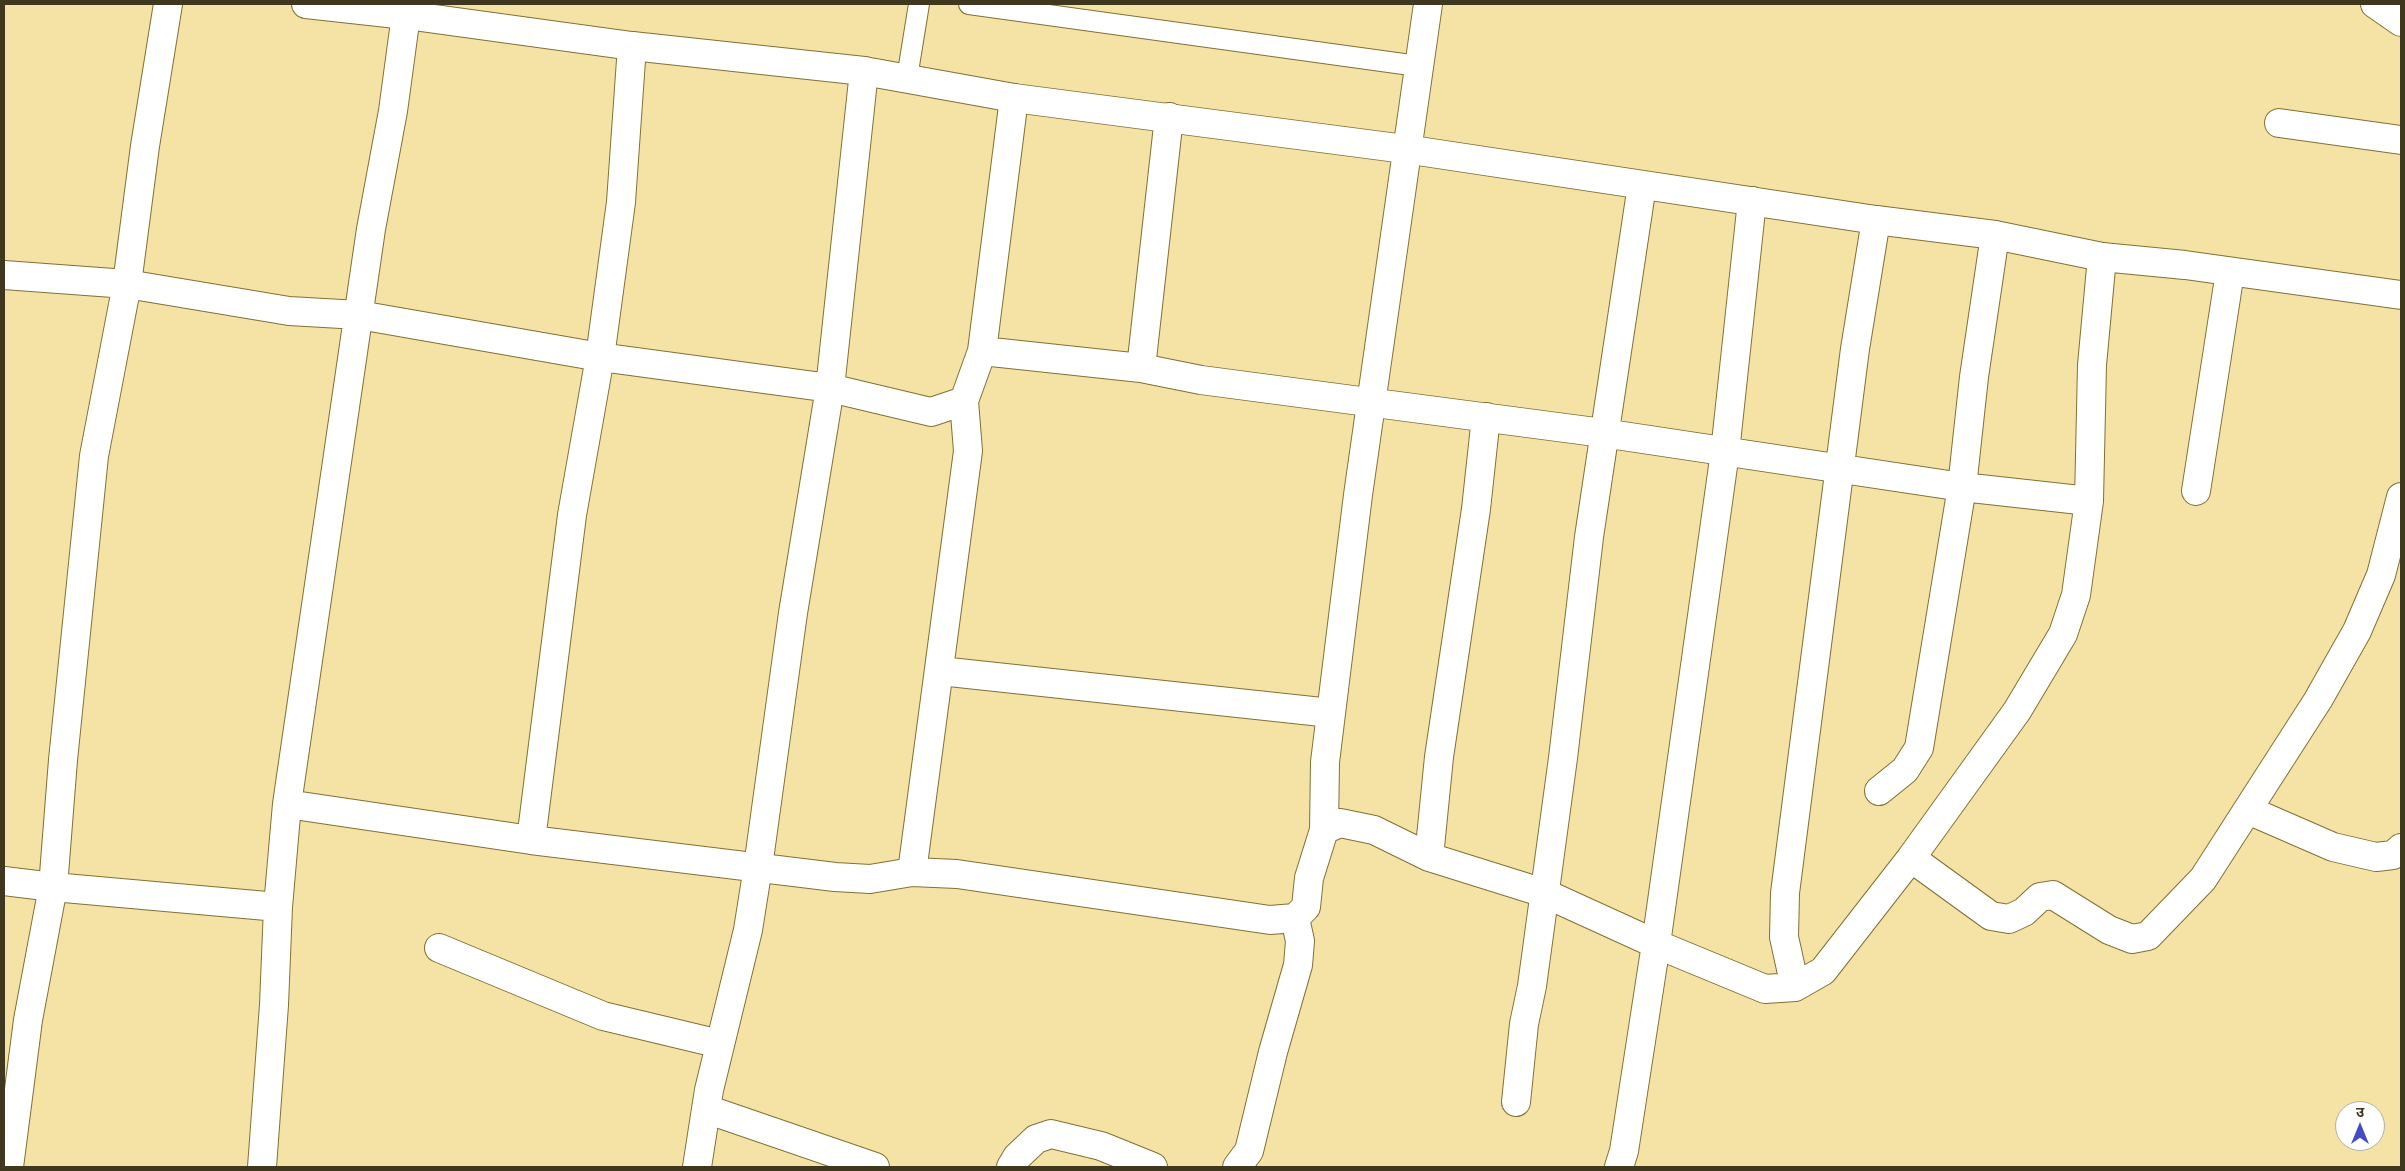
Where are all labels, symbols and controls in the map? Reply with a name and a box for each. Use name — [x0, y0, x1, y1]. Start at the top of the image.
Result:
north arrow — [2335, 1101, 2385, 1151]
text: उ — [2356, 1102, 2364, 1122]

